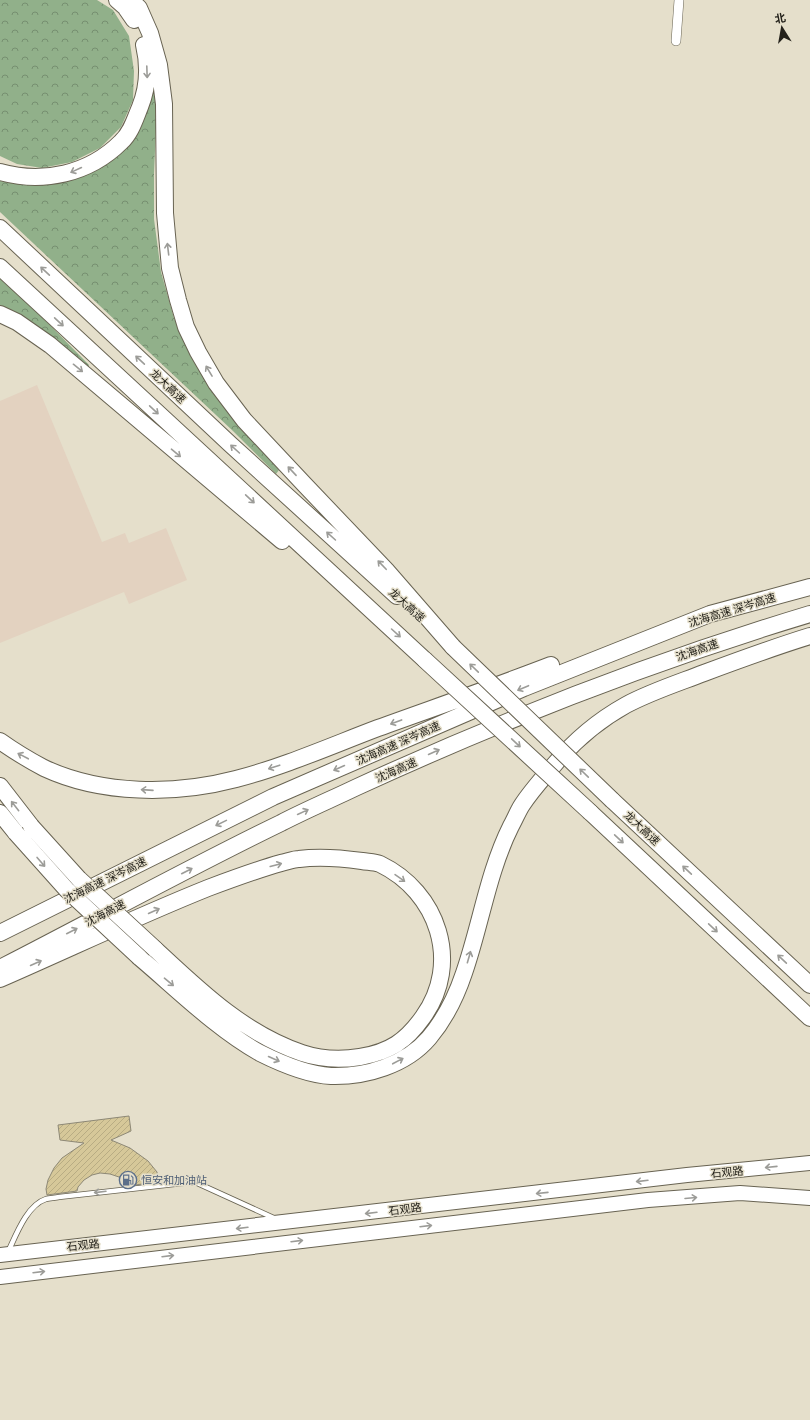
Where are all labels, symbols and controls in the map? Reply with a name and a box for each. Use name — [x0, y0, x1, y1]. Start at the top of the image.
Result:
north arrow — [762, 8, 802, 48]
text: 北 — [774, 11, 787, 27]
one-way arrow — [143, 65, 151, 78]
one-way arrow — [70, 167, 82, 174]
one-way arrow — [164, 243, 172, 256]
one-way arrow — [40, 266, 50, 276]
one-way arrow — [54, 317, 64, 327]
one-way arrow — [135, 355, 145, 365]
one-way arrow — [72, 363, 83, 372]
one-way arrow — [205, 365, 213, 377]
street label: 龙大高速 — [146, 367, 188, 407]
one-way arrow — [149, 405, 159, 414]
one-way arrow — [230, 444, 240, 453]
one-way arrow — [171, 448, 182, 457]
one-way arrow — [287, 466, 296, 477]
one-way arrow — [245, 494, 255, 503]
one-way arrow — [326, 532, 336, 541]
one-way arrow — [377, 560, 386, 570]
street label: 龙大高速 — [385, 586, 427, 626]
street label: 沈海高速 深岑高速 — [687, 591, 778, 631]
one-way arrow — [391, 629, 401, 638]
street label: 沈海高速 — [674, 637, 720, 665]
one-way arrow — [469, 663, 479, 673]
one-way arrow — [517, 685, 529, 693]
one-way arrow — [390, 718, 402, 726]
street label: 沈海高速 深岑高速 — [354, 719, 443, 769]
one-way arrow — [510, 739, 521, 748]
one-way arrow — [428, 748, 440, 756]
one-way arrow — [17, 752, 29, 759]
street label: 沈海高速 — [373, 756, 419, 786]
one-way arrow — [268, 764, 281, 771]
one-way arrow — [334, 765, 346, 772]
one-way arrow — [579, 769, 589, 778]
one-way arrow — [141, 786, 154, 794]
one-way arrow — [11, 801, 20, 812]
one-way arrow — [297, 808, 309, 815]
street label: 龙大高速 — [620, 809, 662, 849]
one-way arrow — [216, 819, 228, 827]
one-way arrow — [613, 834, 623, 843]
street label: 沈海高速 深岑高速 — [62, 855, 149, 907]
one-way arrow — [37, 857, 46, 868]
one-way arrow — [269, 860, 282, 868]
one-way arrow — [682, 866, 692, 875]
one-way arrow — [181, 867, 193, 874]
one-way arrow — [395, 874, 406, 882]
street label: 沈海高速 — [83, 898, 128, 930]
one-way arrow — [148, 907, 160, 914]
one-way arrow — [708, 923, 718, 932]
one-way arrow — [66, 926, 78, 934]
one-way arrow — [466, 951, 473, 964]
one-way arrow — [776, 954, 787, 963]
one-way arrow — [29, 959, 41, 967]
one-way arrow — [164, 978, 174, 987]
one-way arrow — [267, 1055, 279, 1063]
one-way arrow — [392, 1057, 404, 1064]
one-way arrow — [765, 1164, 778, 1171]
street label: 石观路 — [710, 1165, 744, 1181]
fuel station icon: 恒安和加油站 — [118, 1170, 138, 1190]
place label: 恒安和加油站 — [141, 1174, 207, 1188]
one-way arrow — [636, 1177, 649, 1185]
one-way arrow — [94, 1189, 107, 1196]
one-way arrow — [536, 1189, 549, 1196]
one-way arrow — [684, 1194, 697, 1201]
street label: 石观路 — [388, 1201, 422, 1219]
one-way arrow — [365, 1209, 378, 1216]
one-way arrow — [419, 1222, 432, 1229]
one-way arrow — [236, 1224, 249, 1231]
street label: 石观路 — [66, 1237, 100, 1255]
one-way arrow — [290, 1237, 303, 1245]
one-way arrow — [161, 1252, 174, 1260]
one-way arrow — [32, 1268, 45, 1276]

